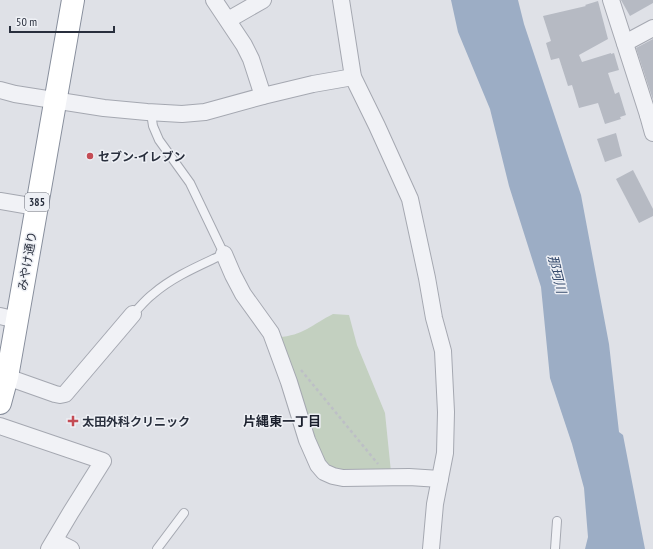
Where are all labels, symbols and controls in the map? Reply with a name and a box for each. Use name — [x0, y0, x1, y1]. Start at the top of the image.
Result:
scale bar — [10, 8, 114, 34]
text: 50 m — [16, 14, 37, 29]
place label: セブン-イレブン — [98, 149, 186, 164]
marker: セブン-イレブン — [85, 151, 95, 161]
road number: 385 — [25, 193, 49, 211]
street label: みやけ通り — [14, 230, 40, 292]
water label: 那珂川 — [544, 253, 570, 297]
district label: 片縄東一丁目 — [243, 413, 321, 430]
place label: 太田外科クリニック — [82, 414, 190, 429]
marker: 太田外科クリニック — [67, 415, 79, 427]

